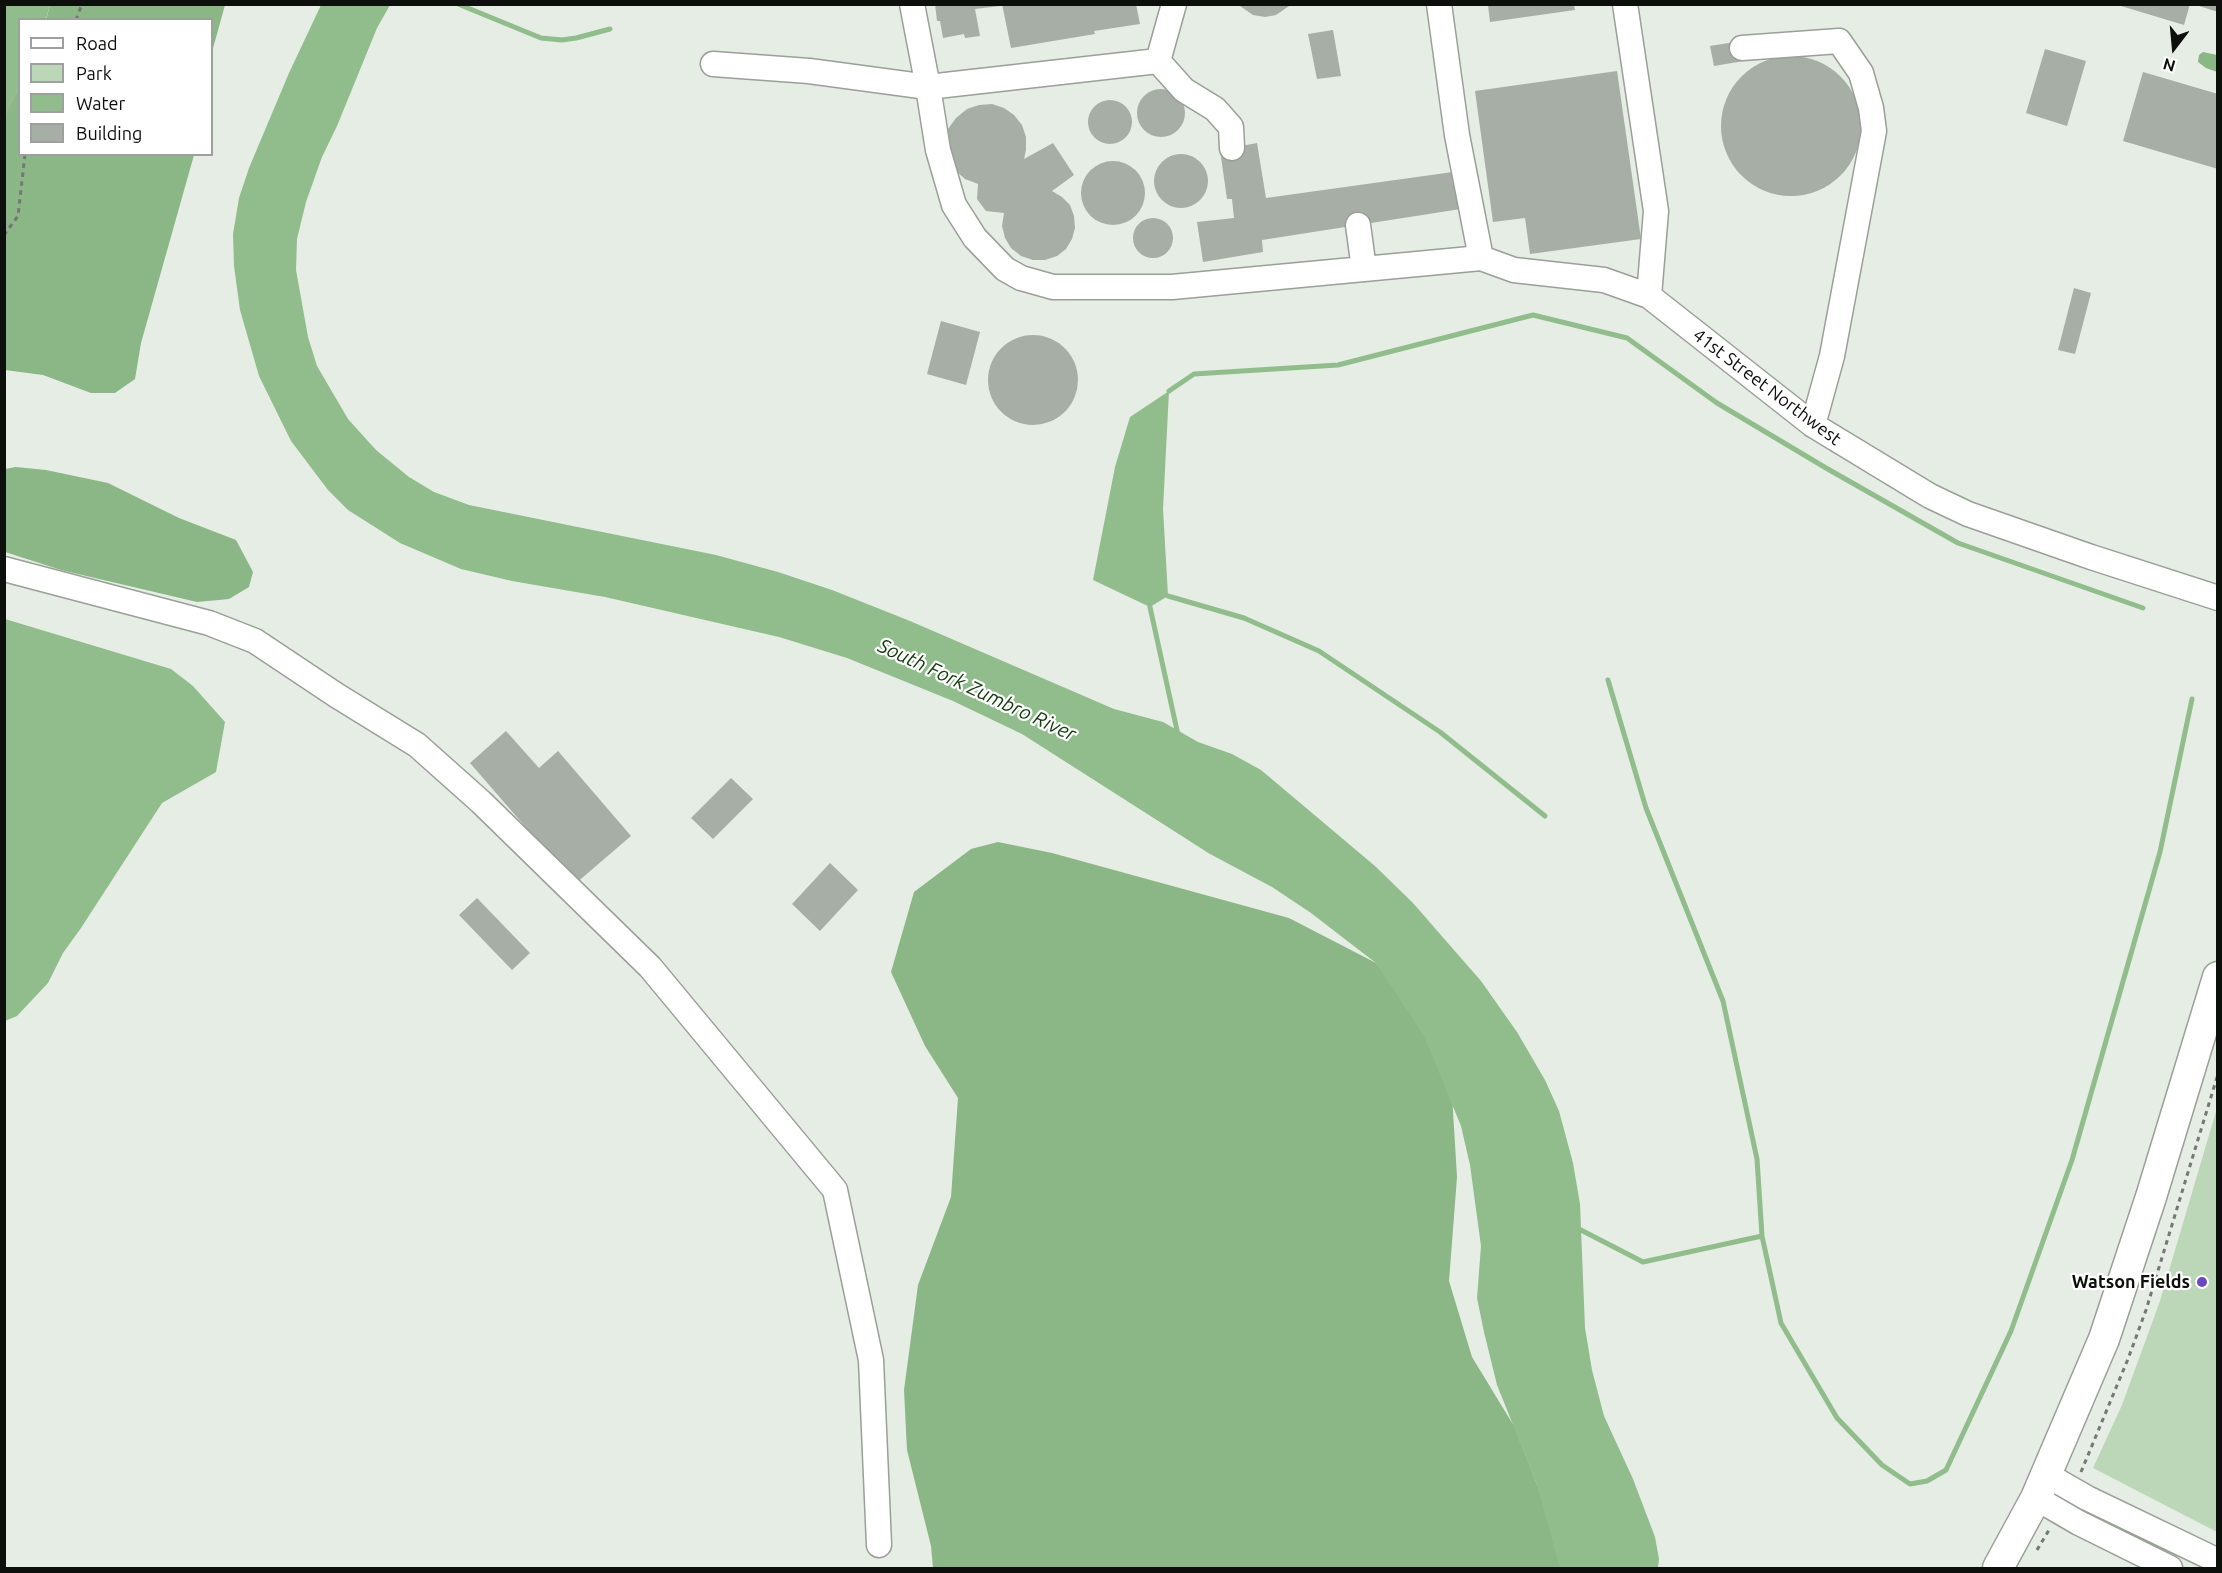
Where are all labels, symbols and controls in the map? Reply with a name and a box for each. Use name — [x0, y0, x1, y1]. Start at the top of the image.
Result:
legend — [18, 18, 213, 156]
north arrow — [2144, 18, 2204, 78]
text: Road — [76, 33, 118, 53]
text: N — [2161, 55, 2177, 76]
text: Park — [76, 63, 112, 83]
text: Water — [76, 93, 125, 113]
text: Building — [76, 123, 142, 143]
street label: 41st Street Northwest — [1689, 324, 1845, 450]
water label: South Fork Zumbro River — [874, 634, 1080, 746]
place label: Watson Fields — [2072, 1271, 2190, 1293]
marker: Watson Fields — [2195, 1275, 2209, 1289]

